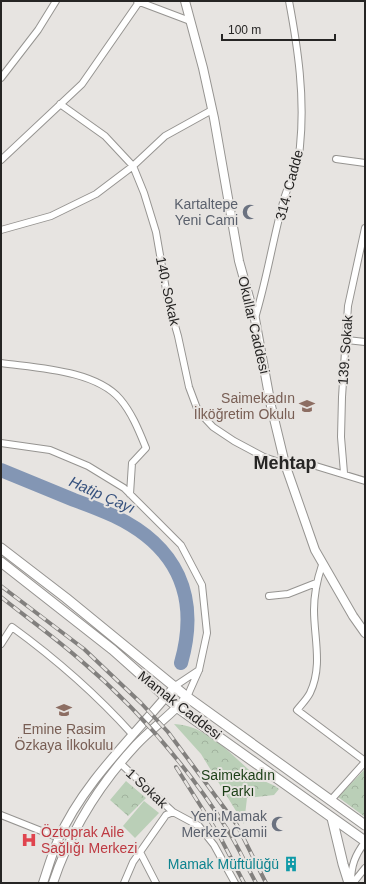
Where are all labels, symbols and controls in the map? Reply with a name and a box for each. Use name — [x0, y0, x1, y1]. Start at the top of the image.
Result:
scale bar — [222, 16, 335, 42]
text: 100 m — [228, 23, 261, 37]
street label: 314. Cadde — [272, 148, 306, 222]
place label: Kartaltepe Yeni Cami — [174, 196, 238, 228]
mosque icon: Kartaltepe Yeni Cami — [241, 203, 259, 221]
street label: 140. Sokak — [153, 255, 183, 328]
street label: Okullar Caddesi — [235, 275, 273, 375]
street label: 139. Sokak — [335, 314, 355, 386]
place label: Saimekadın İlköğretim Okulu — [194, 390, 295, 422]
school or university icon: Saimekadın İlköğretim Okulu — [298, 397, 316, 415]
district label: Mehtap — [254, 453, 317, 473]
water label: Hatip Çayı — [67, 473, 138, 517]
street label: Mamak Caddesi — [135, 668, 225, 742]
school or university icon: Emine Rasim Özkaya İlkokulu — [55, 701, 73, 719]
place label: Emine Rasim Özkaya İlkokulu — [15, 721, 113, 753]
street label: 1 Sokak — [123, 765, 172, 812]
park label: Saimekadın Parkı — [201, 767, 275, 799]
place label: Yeni Mamak Merkez Camii — [181, 808, 268, 840]
mosque icon: Yeni Mamak Merkez Camii — [270, 815, 288, 833]
place label: Öztoprak Aile Sağlığı Merkezi — [41, 823, 137, 856]
hospital icon: Öztoprak Aile Sağlığı Merkezi — [20, 831, 38, 849]
building icon: Mamak Müftülüğü — [282, 855, 300, 873]
place label: Mamak Müftülüğü — [168, 856, 279, 872]

